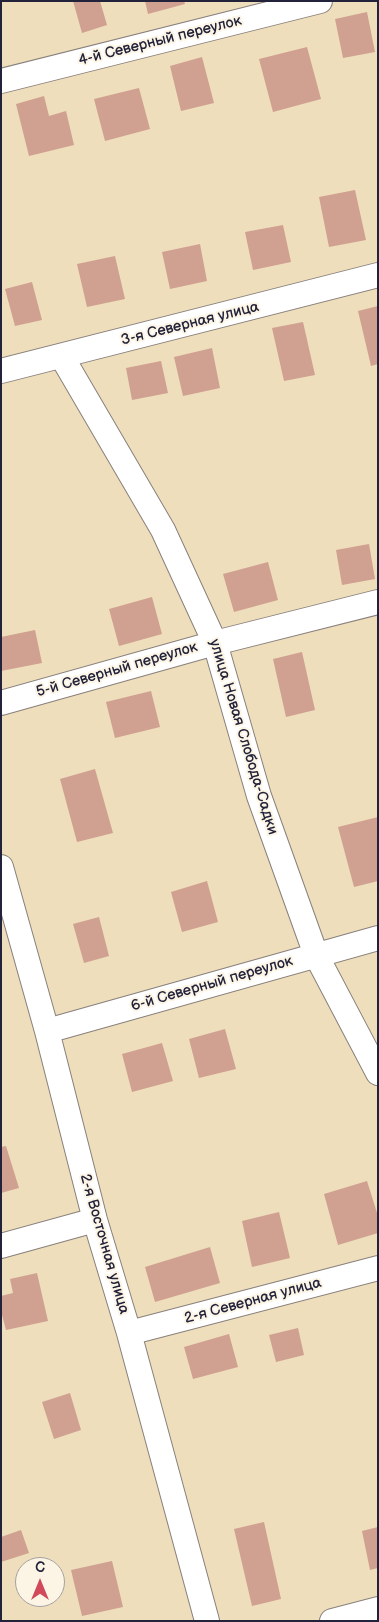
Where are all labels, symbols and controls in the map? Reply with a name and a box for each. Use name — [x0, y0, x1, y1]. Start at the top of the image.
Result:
street label: 4-й Северный переулок — [77, 12, 243, 70]
street label: 3-я Северная улица — [119, 298, 261, 350]
street label: улица Новая Слобода-Садки — [205, 637, 281, 837]
street label: 5-й Северный переулок — [34, 638, 200, 702]
street label: 6-й Северный переулок — [129, 952, 295, 1016]
street label: 2-я Восточная улица — [75, 1172, 133, 1316]
street label: 2-я Северная улица — [183, 1274, 323, 1328]
north arrow — [15, 1557, 65, 1607]
text: С — [35, 1559, 45, 1576]

